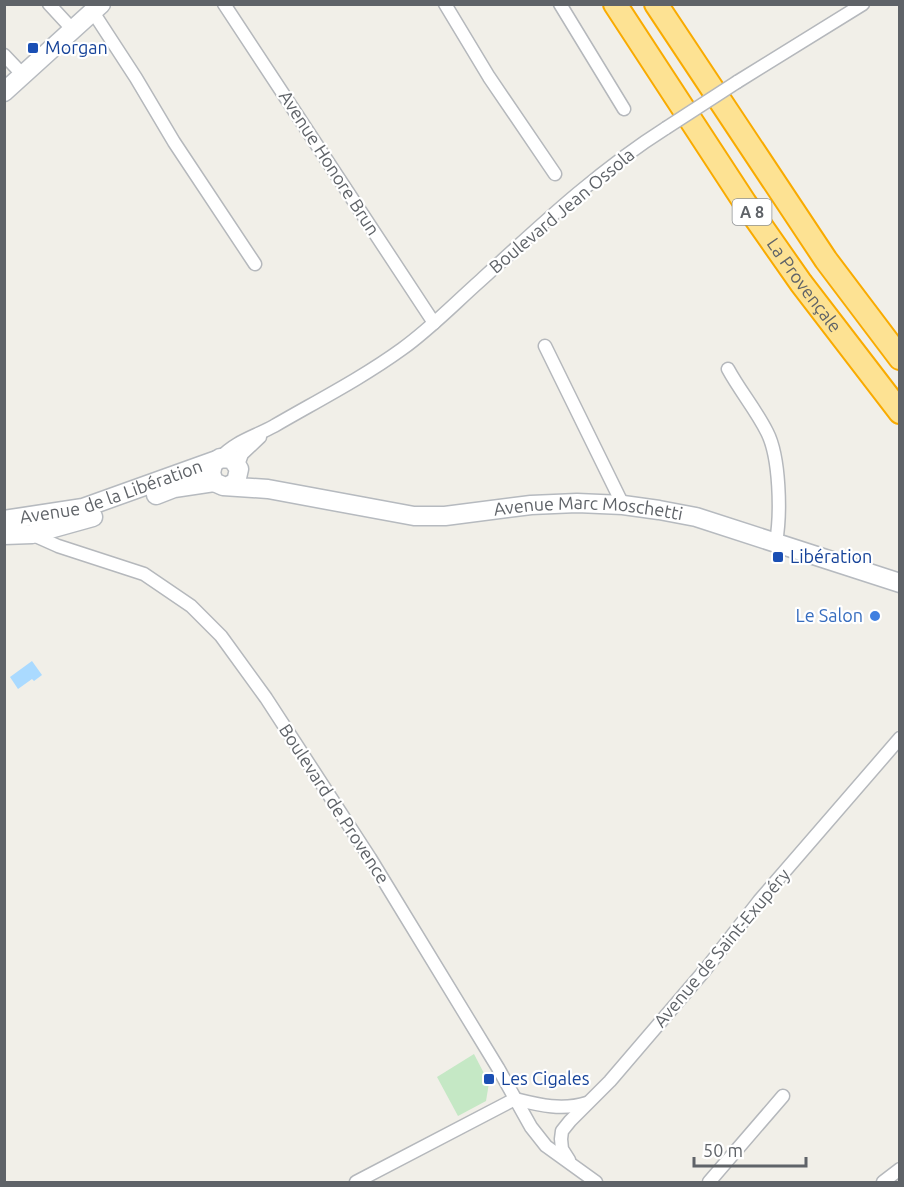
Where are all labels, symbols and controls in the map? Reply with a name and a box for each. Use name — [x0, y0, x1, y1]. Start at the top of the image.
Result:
place label: Morgan — [45, 37, 108, 57]
marker: Morgan — [26, 41, 40, 55]
street label: Avenue Honore Brun — [276, 86, 384, 238]
street label: Boulevard Jean Ossola — [485, 144, 638, 277]
road number: A 8 — [732, 199, 771, 225]
street label: La Provençale — [764, 234, 846, 336]
street label: Avenue de la Libération — [18, 455, 205, 526]
street label: Avenue Marc Moschetti — [492, 492, 685, 523]
place label: Libération — [790, 546, 872, 566]
marker: Libération — [771, 550, 785, 564]
place label: Le Salon — [796, 605, 863, 625]
marker: Le Salon — [868, 609, 882, 623]
street label: Boulevard de Provence — [276, 720, 394, 887]
street label: Avenue de Saint-Exupéry — [649, 864, 794, 1031]
place label: Les Cigales — [501, 1068, 590, 1088]
marker: Les Cigales — [482, 1072, 496, 1086]
scale bar — [694, 1130, 806, 1168]
text: 50 m — [703, 1140, 743, 1160]

